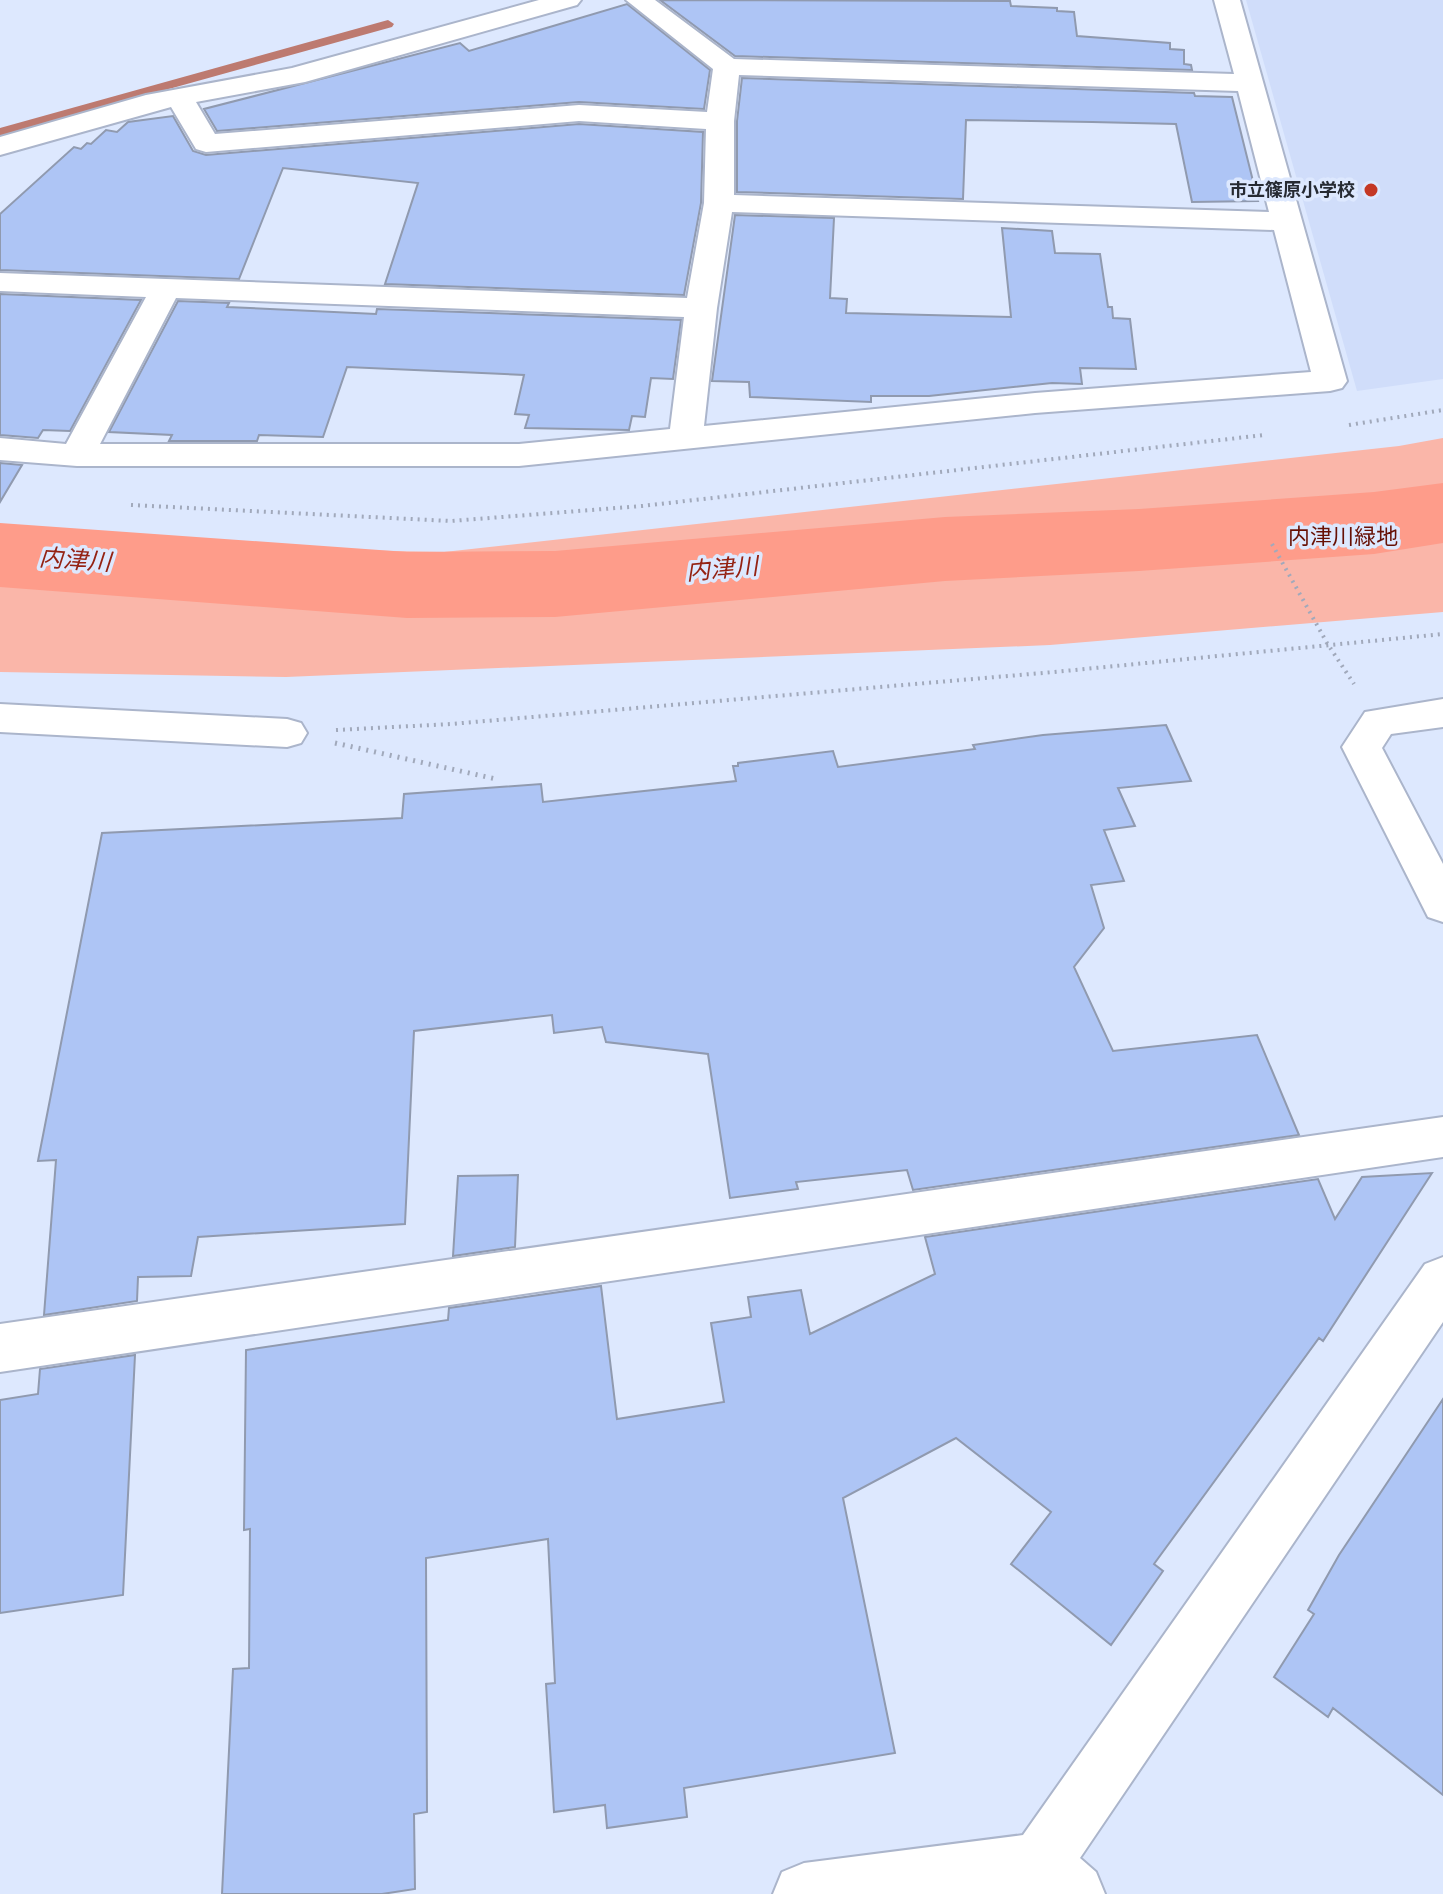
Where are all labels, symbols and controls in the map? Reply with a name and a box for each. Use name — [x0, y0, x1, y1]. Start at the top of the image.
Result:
place label: 市立篠原小学校 — [1229, 178, 1355, 201]
marker: 市立篠原小学校 — [1362, 181, 1380, 199]
park label: 内津川緑地 — [1288, 522, 1398, 550]
water label: 内津川 — [38, 542, 115, 578]
water label: 内津川 — [685, 550, 762, 587]

